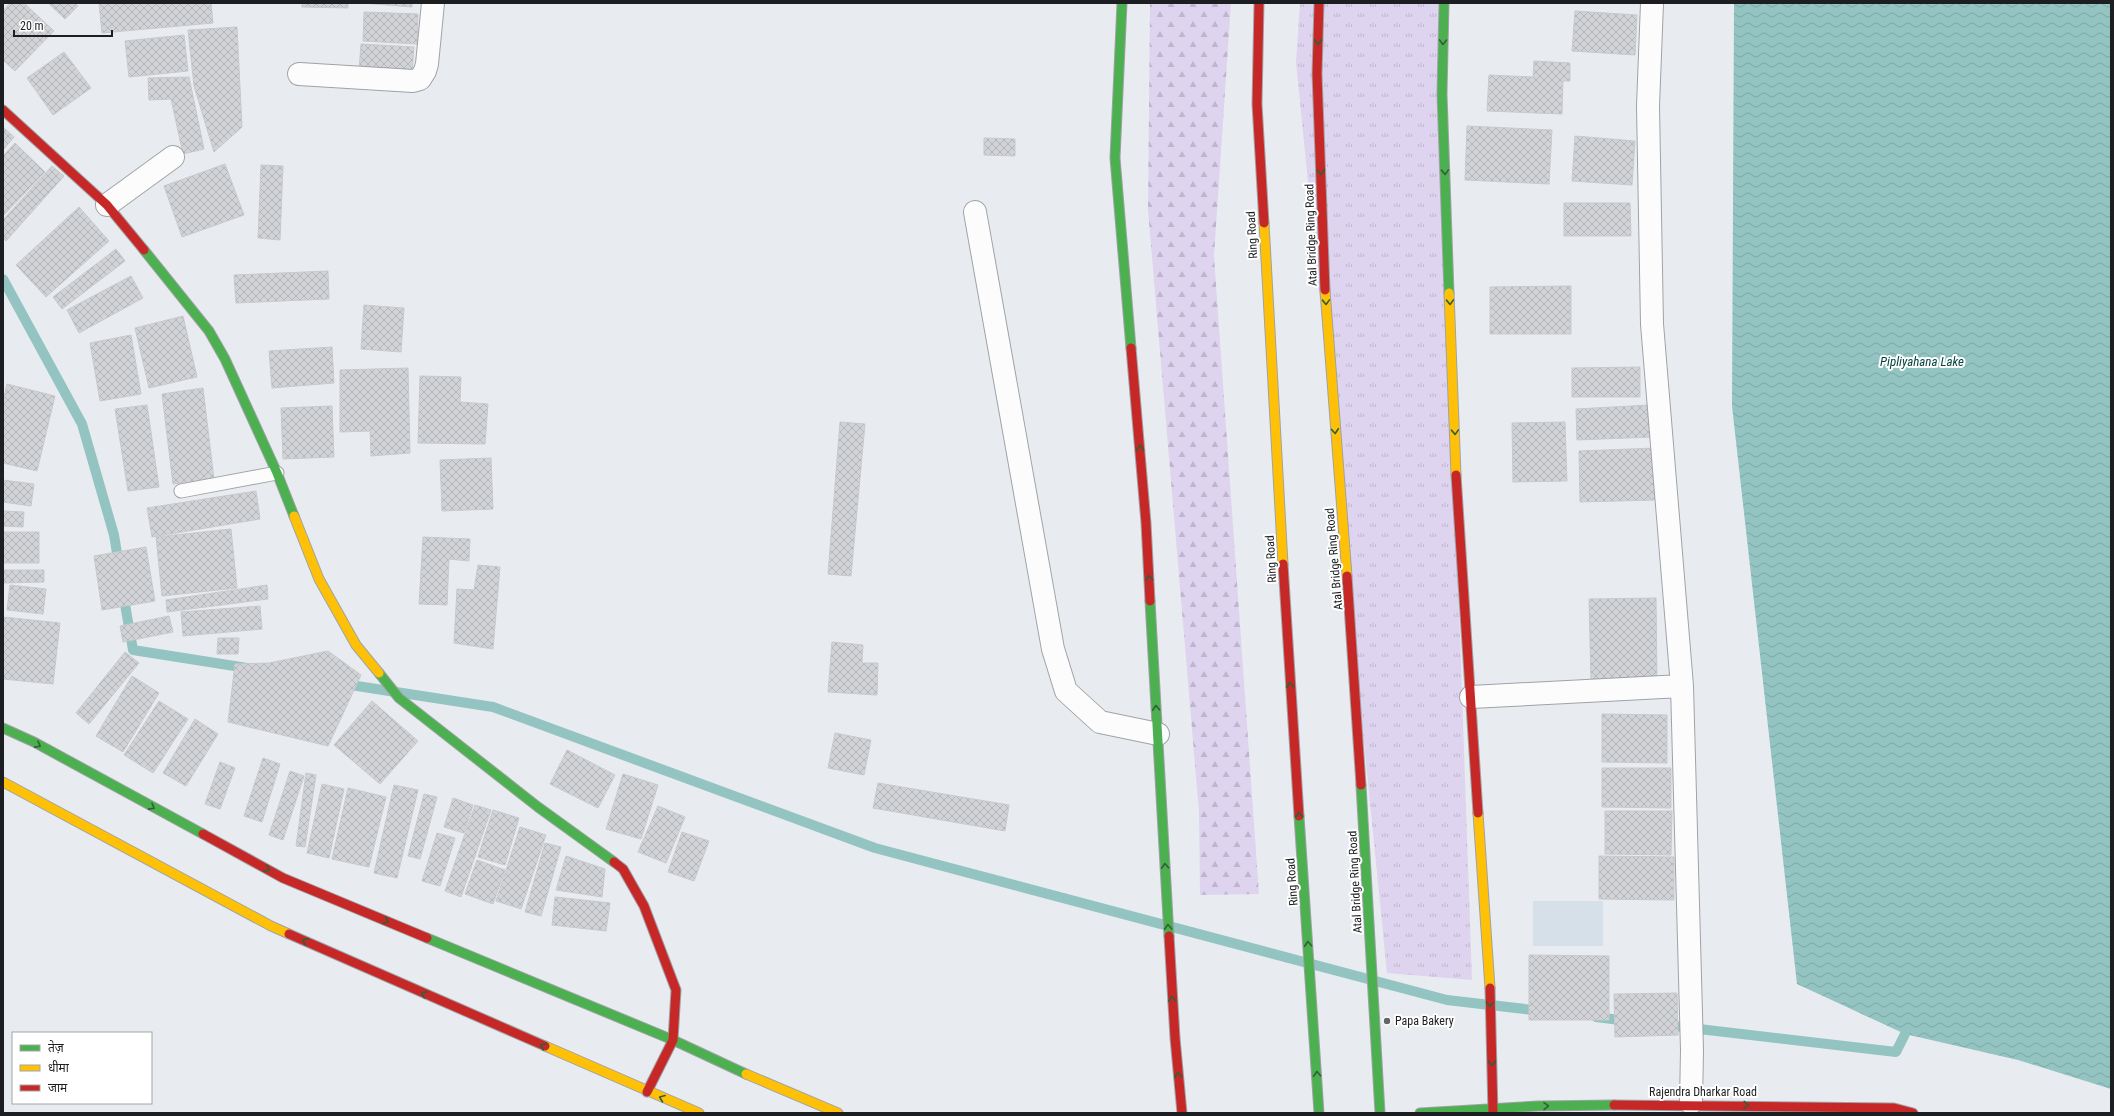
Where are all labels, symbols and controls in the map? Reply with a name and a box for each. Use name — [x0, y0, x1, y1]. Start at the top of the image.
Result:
scale bar — [14, 12, 112, 38]
text: 20 m — [20, 19, 44, 33]
one-way arrow — [1314, 39, 1322, 45]
one-way arrow — [1439, 39, 1447, 45]
one-way arrow — [1316, 169, 1325, 175]
one-way arrow — [1441, 169, 1449, 175]
street label: Atal Bridge Ring Road — [1302, 183, 1320, 286]
street label: Ring Road — [1244, 211, 1260, 259]
one-way arrow — [1322, 299, 1330, 305]
one-way arrow — [1446, 299, 1454, 305]
water label: Pipliyahana Lake — [1880, 354, 1964, 369]
one-way arrow — [1331, 428, 1340, 434]
one-way arrow — [1451, 429, 1459, 435]
one-way arrow — [1136, 445, 1145, 451]
street label: Atal Bridge Ring Road — [1323, 507, 1345, 611]
street label: Ring Road — [1263, 535, 1279, 583]
one-way arrow — [1145, 575, 1154, 581]
one-way arrow — [1286, 682, 1295, 688]
one-way arrow — [1152, 705, 1161, 711]
one-way arrow — [34, 740, 41, 748]
one-way arrow — [148, 802, 156, 809]
one-way arrow — [1295, 812, 1304, 818]
street label: Atal Bridge Ring Road — [1345, 830, 1365, 934]
street label: Ring Road — [1283, 858, 1301, 906]
one-way arrow — [1160, 862, 1169, 869]
one-way arrow — [262, 864, 270, 872]
one-way arrow — [382, 916, 389, 924]
one-way arrow — [1164, 924, 1173, 930]
one-way arrow — [302, 938, 309, 946]
one-way arrow — [1304, 941, 1313, 947]
one-way arrow — [421, 991, 429, 999]
one-way arrow — [1168, 996, 1177, 1002]
one-way arrow — [1486, 1001, 1495, 1007]
place label: Papa Bakery — [1395, 1014, 1454, 1028]
marker: Papa Bakery — [1382, 1016, 1392, 1026]
legend — [12, 1032, 152, 1104]
text: तेज़ — [48, 1040, 65, 1055]
one-way arrow — [540, 1043, 548, 1051]
text: धीमा — [48, 1060, 70, 1075]
one-way arrow — [1488, 1060, 1496, 1066]
one-way arrow — [1312, 1071, 1321, 1077]
one-way arrow — [1174, 1072, 1183, 1078]
text: जाम — [48, 1081, 68, 1095]
street label: Rajendra Dharkar Road — [1649, 1085, 1757, 1099]
one-way arrow — [659, 1095, 666, 1103]
one-way arrow — [1742, 1100, 1749, 1109]
one-way arrow — [1543, 1102, 1549, 1110]

